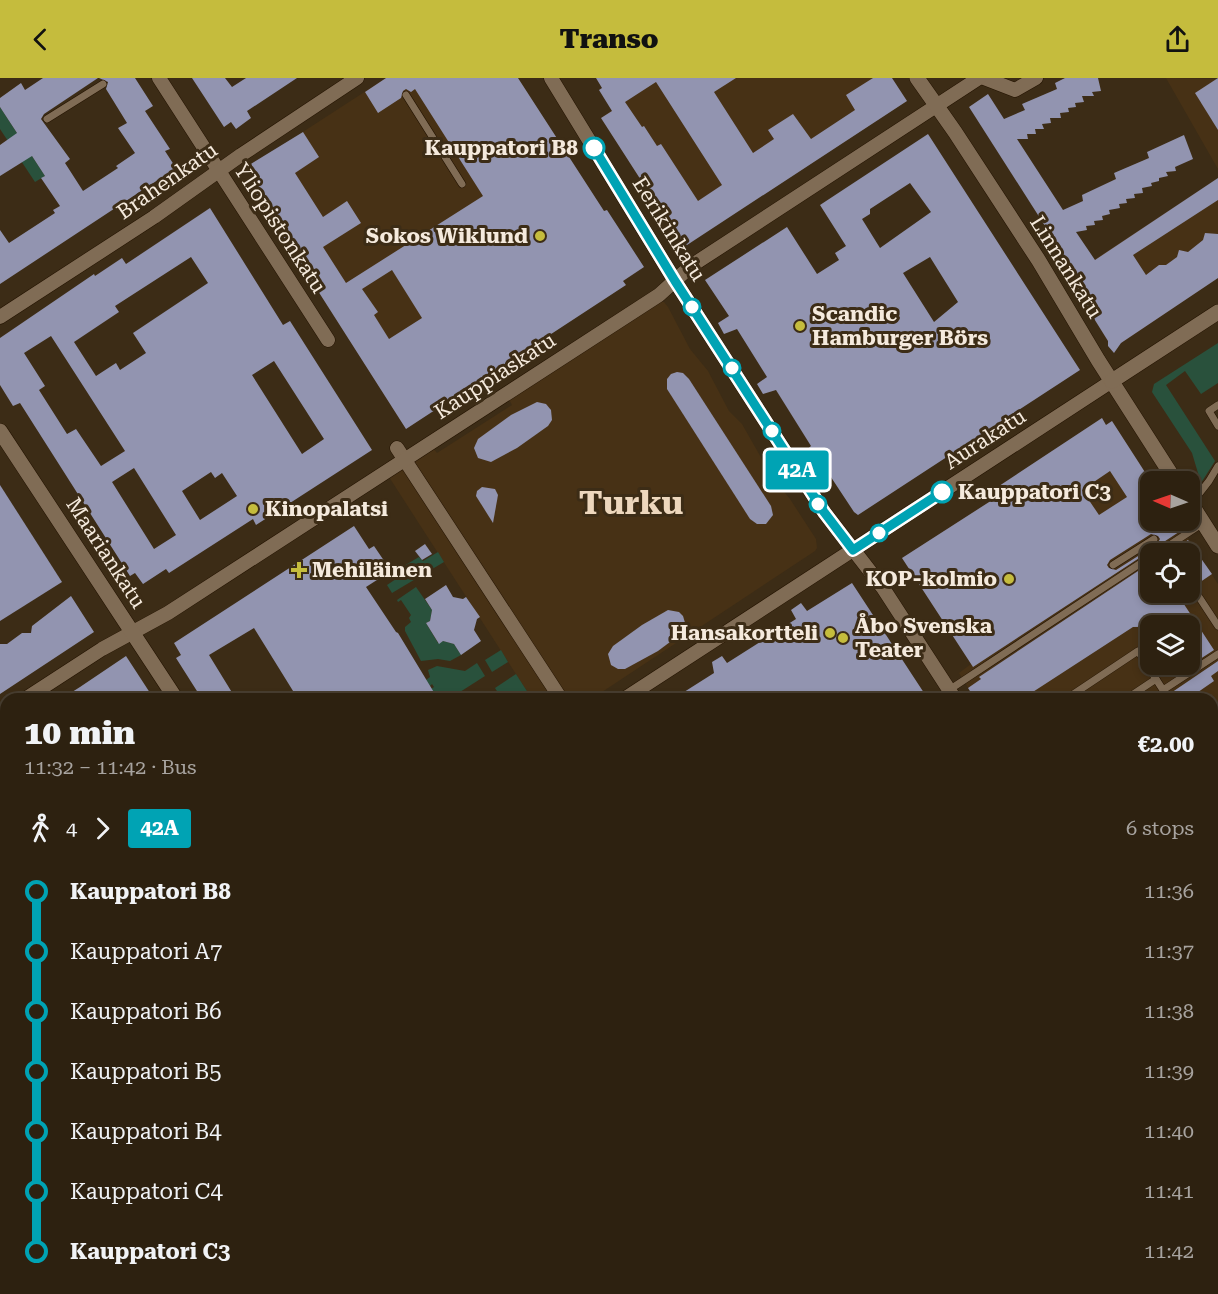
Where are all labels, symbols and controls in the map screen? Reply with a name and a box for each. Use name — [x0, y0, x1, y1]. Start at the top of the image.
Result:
icon: back — [24, 23, 57, 56]
text: Transo — [559, 23, 659, 55]
icon: share — [1161, 23, 1194, 56]
place label: Kauppatori B8 — [425, 136, 578, 160]
marker: Kauppatori B8 — [583, 137, 605, 159]
street label: Brahenkatu — [112, 138, 222, 224]
street label: Yliopistonkatu — [229, 159, 331, 297]
street label: Eerikinkatu — [627, 172, 711, 286]
street label: Linnankatu — [1025, 211, 1107, 323]
place label: Sokos Wiklund — [366, 224, 528, 248]
marker: Sokos Wiklund — [533, 229, 547, 243]
unlabelled marker — [683, 298, 701, 316]
place label: Scandic Hamburger Börs — [812, 302, 988, 350]
marker: Scandic Hamburger Börs — [793, 319, 807, 333]
street label: Kauppiaskatu — [430, 328, 560, 424]
unlabelled marker — [723, 359, 741, 377]
street label: Aurakatu — [940, 404, 1030, 474]
unlabelled marker — [763, 422, 781, 440]
line badge: 42A — [762, 450, 832, 490]
text: 42A — [778, 458, 816, 482]
north arrow — [1140, 471, 1200, 531]
map controls — [1140, 471, 1200, 675]
place label: Kauppatori C3 — [958, 480, 1111, 504]
marker: Kauppatori C3 — [931, 481, 953, 503]
district label: Turku — [579, 483, 684, 522]
street label: Maariankatu — [61, 493, 151, 613]
unlabelled marker — [809, 495, 827, 513]
place label: Kinopalatsi — [265, 497, 388, 521]
marker: Kinopalatsi — [246, 502, 260, 516]
unlabelled marker — [870, 524, 888, 542]
button: locate — [1140, 543, 1200, 603]
place label: Mehiläinen — [312, 558, 432, 582]
marker: Mehiläinen — [290, 561, 308, 579]
place label: KOP-kolmio — [865, 567, 997, 591]
marker: KOP-kolmio — [1002, 572, 1016, 586]
place label: Åbo Svenska Teater — [855, 613, 993, 662]
button: layers — [1140, 615, 1200, 675]
place label: Hansakortteli — [671, 621, 818, 645]
marker: Hansakortteli — [823, 626, 837, 640]
marker: Åbo Svenska Teater — [836, 631, 850, 645]
text: 10 min — [24, 713, 135, 752]
text: €2.00 — [1138, 732, 1194, 757]
text: 11:32 – 11:42 · Bus — [24, 755, 196, 779]
icon: walk — [24, 812, 57, 845]
icon: forward — [86, 812, 119, 845]
text: 4 — [66, 816, 77, 840]
text: 42A — [140, 816, 179, 840]
text: 6 stops — [1126, 816, 1194, 840]
text: Kauppatori B8 — [70, 879, 231, 904]
text: 11:36 — [1144, 879, 1194, 903]
text: Kauppatori A7 — [70, 939, 222, 964]
text: 11:37 — [1144, 939, 1194, 963]
text: Kauppatori B6 — [70, 999, 222, 1024]
text: 11:38 — [1144, 999, 1194, 1023]
text: Kauppatori B5 — [70, 1059, 222, 1084]
text: 11:39 — [1144, 1059, 1194, 1083]
text: Kauppatori B4 — [70, 1119, 222, 1144]
text: 11:40 — [1144, 1119, 1194, 1143]
text: Kauppatori C4 — [70, 1179, 223, 1204]
text: 11:41 — [1144, 1179, 1194, 1203]
text: Kauppatori C3 — [70, 1239, 230, 1264]
text: 11:42 — [1144, 1239, 1194, 1263]

